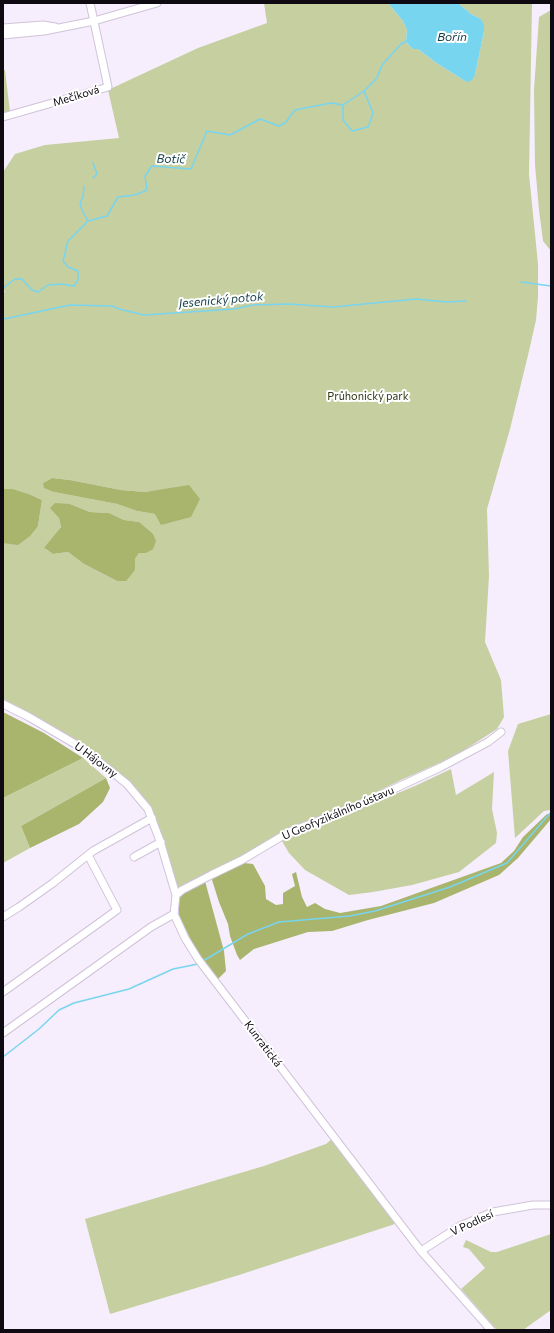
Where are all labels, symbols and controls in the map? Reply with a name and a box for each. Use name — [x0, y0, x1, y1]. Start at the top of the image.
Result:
water label: Bořín — [437, 30, 467, 44]
street label: Mečíková — [51, 83, 101, 109]
water label: Botič — [157, 152, 185, 166]
water label: Jesenický potok — [178, 289, 264, 311]
park label: Průhonický park — [327, 389, 409, 403]
street label: U Hájovny — [72, 739, 120, 781]
street label: U Geofyzikálního ústavu — [280, 783, 396, 843]
street label: Kunratická — [241, 1018, 285, 1070]
street label: V Podlesí — [448, 1207, 496, 1239]

